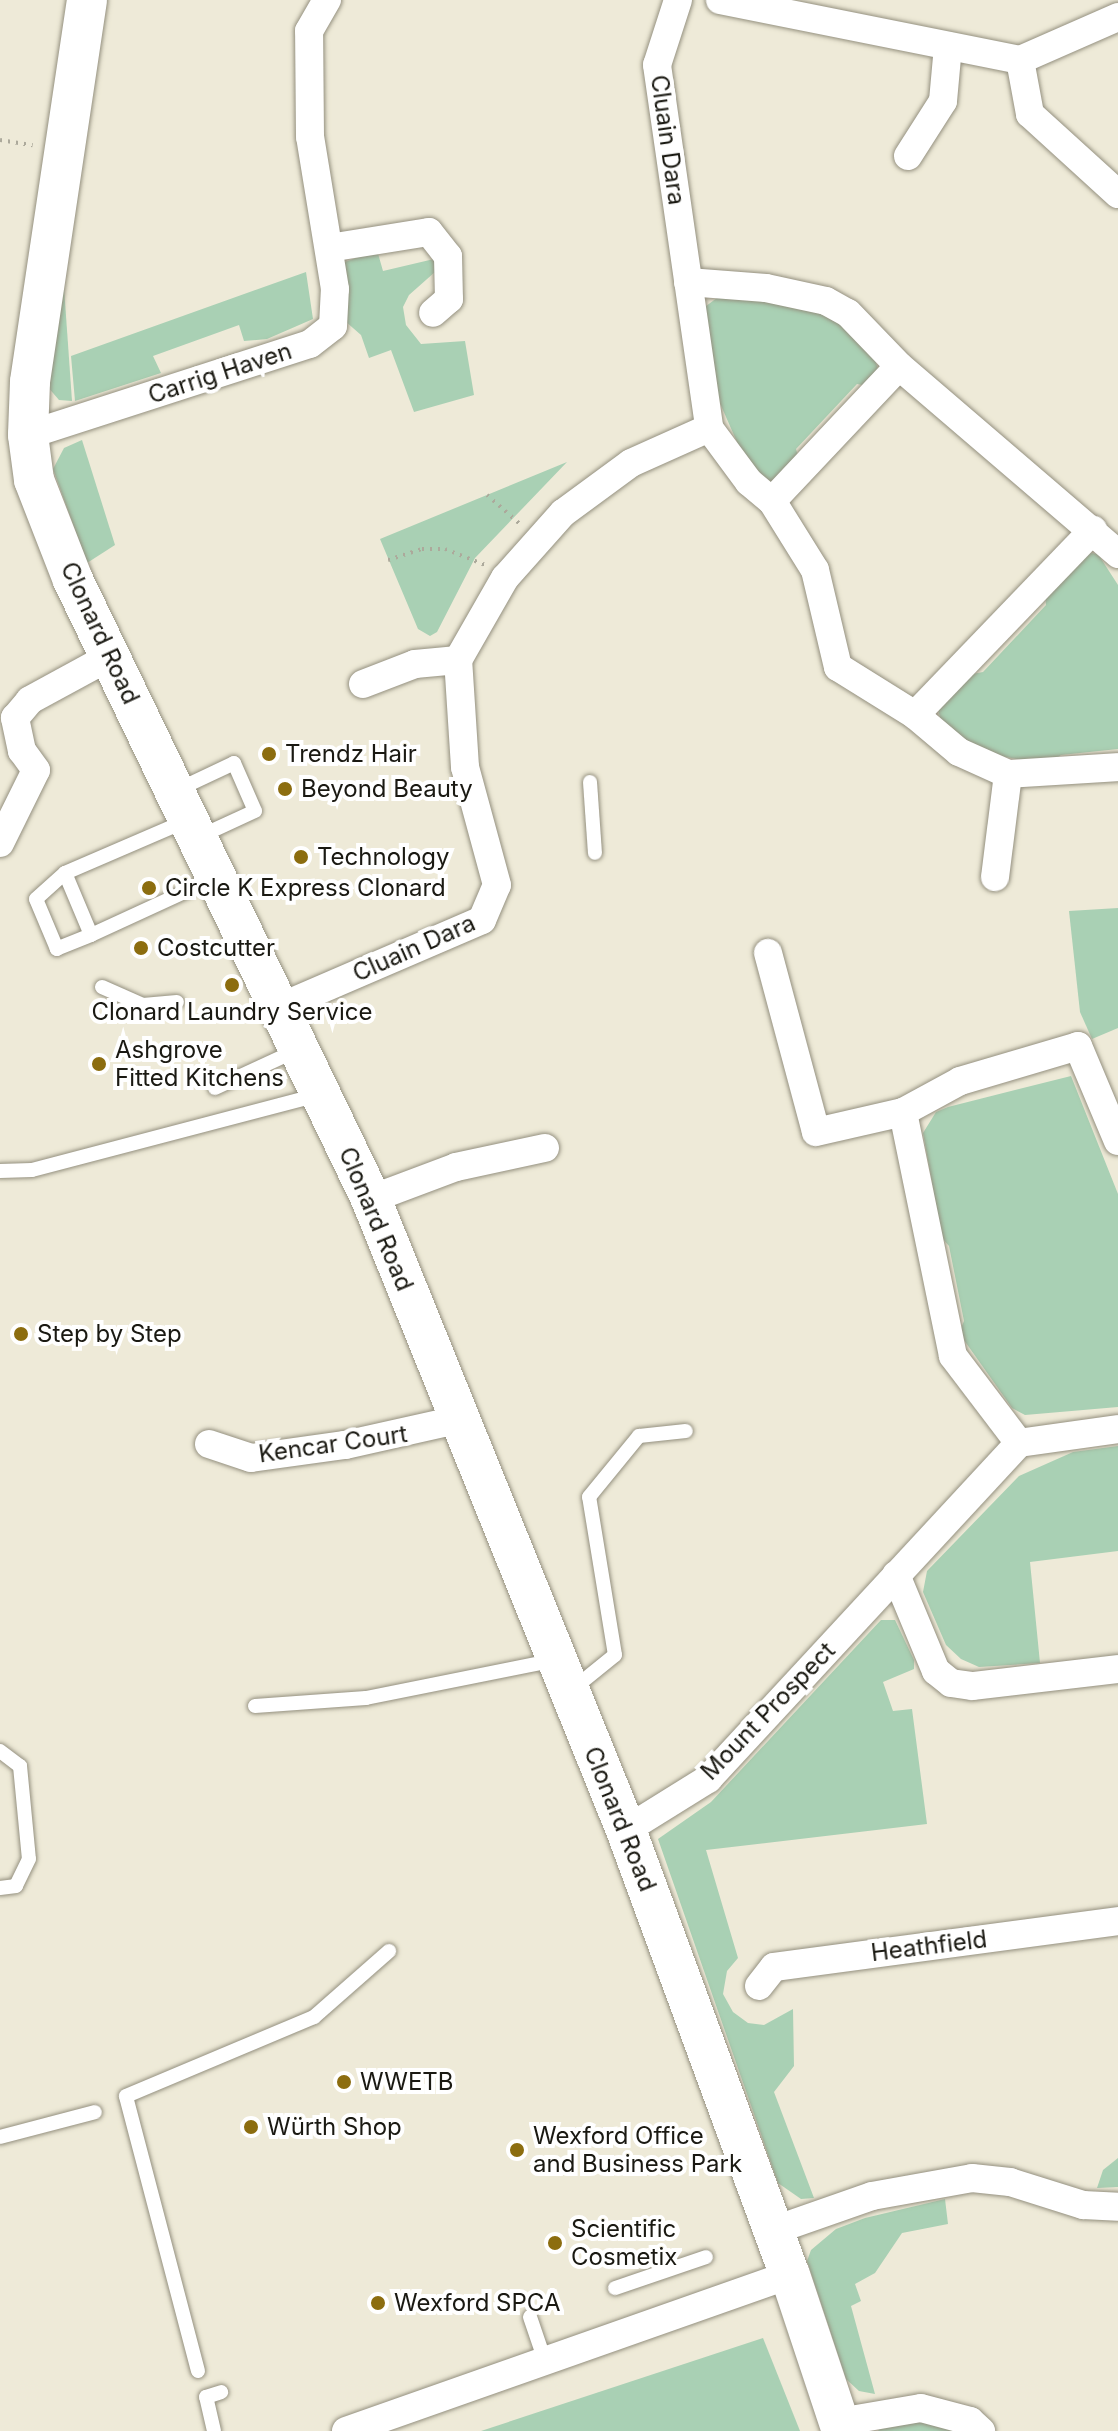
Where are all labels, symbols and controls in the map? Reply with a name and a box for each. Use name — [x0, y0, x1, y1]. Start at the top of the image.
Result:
street label: Cluain Dara — [645, 73, 691, 207]
street label: Carrig Haven — [145, 336, 295, 410]
street label: Clonard Road — [55, 557, 145, 709]
place label: Trendz Hair — [285, 740, 417, 768]
marker: Trendz Hair — [260, 745, 278, 763]
place label: Beyond Beauty — [301, 775, 473, 803]
marker: Beyond Beauty — [276, 780, 294, 798]
place label: Technology — [317, 843, 449, 871]
marker: Technology — [292, 848, 310, 866]
place label: Circle K Express Clonard — [165, 874, 446, 902]
marker: Circle K Express Clonard — [140, 879, 158, 897]
street label: Cluain Dara — [348, 908, 480, 988]
place label: Costcutter — [157, 934, 275, 962]
marker: Costcutter — [132, 939, 150, 957]
marker: Clonard Laundry Service — [223, 976, 241, 994]
place label: Clonard Laundry Service — [91, 998, 373, 1026]
place label: Ashgrove Fitted Kitchens — [115, 1036, 284, 1092]
marker: Ashgrove Fitted Kitchens — [90, 1055, 108, 1073]
street label: Clonard Road — [333, 1143, 419, 1295]
place label: Step by Step — [37, 1320, 182, 1348]
marker: Step by Step — [12, 1325, 30, 1343]
street label: Kencar Court — [257, 1419, 409, 1469]
street label: Mount Prospect — [695, 1636, 841, 1786]
street label: Clonard Road — [578, 1743, 662, 1895]
street label: Heathfield — [869, 1925, 989, 1967]
place label: WWETB — [360, 2068, 454, 2096]
marker: WWETB — [335, 2073, 353, 2091]
place label: Würth Shop — [267, 2113, 402, 2141]
marker: Würth Shop — [242, 2118, 260, 2136]
place label: Wexford Office and Business Park — [533, 2122, 742, 2178]
marker: Wexford Office and Business Park — [508, 2141, 526, 2159]
place label: Scientific Cosmetix — [571, 2215, 677, 2271]
marker: Scientific Cosmetix — [546, 2234, 564, 2252]
place label: Wexford SPCA — [394, 2289, 560, 2317]
marker: Wexford SPCA — [369, 2294, 387, 2312]

